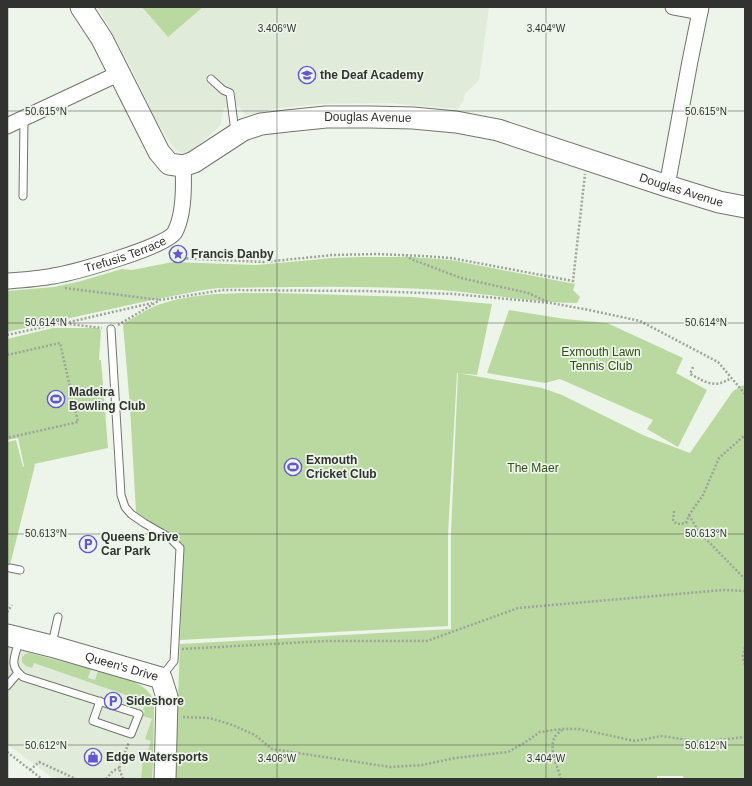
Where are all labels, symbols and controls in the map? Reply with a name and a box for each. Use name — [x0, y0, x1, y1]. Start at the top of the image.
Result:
text: 3.406°W — [258, 23, 297, 34]
text: 3.404°W — [527, 23, 566, 34]
school or university icon: the Deaf Academy — [297, 65, 317, 85]
place label: the Deaf Academy — [320, 68, 424, 82]
text: 50.615°N — [25, 106, 67, 117]
text: 50.615°N — [685, 106, 727, 117]
street label: Douglas Avenue — [324, 110, 412, 125]
street label: Douglas Avenue — [637, 170, 725, 210]
street label: Trefusis Terrace — [83, 233, 169, 275]
place icon: Francis Danby — [168, 244, 188, 264]
place label: Francis Danby — [191, 247, 274, 261]
text: 50.614°N — [25, 317, 67, 328]
text: 50.614°N — [685, 317, 727, 328]
park label: Exmouth Lawn Tennis Club — [561, 345, 641, 373]
place label: Madeira Bowling Club — [69, 385, 146, 413]
sports icon: Madeira Bowling Club — [46, 389, 66, 409]
place label: Exmouth Cricket Club — [306, 453, 377, 481]
sports icon: Exmouth Cricket Club — [283, 457, 303, 477]
park label: The Maer — [507, 461, 559, 475]
text: 50.613°N — [25, 528, 67, 539]
text: 50.613°N — [685, 528, 727, 539]
place label: Queens Drive Car Park — [101, 530, 179, 558]
parking icon: Queens Drive Car Park — [78, 534, 98, 554]
street label: Queen's Drive — [83, 649, 160, 684]
parking icon: Sideshore — [103, 691, 123, 711]
place label: Sideshore — [126, 694, 184, 708]
text: 50.612°N — [25, 740, 67, 751]
text: 50.612°N — [685, 740, 727, 751]
shop icon: Edge Watersports — [83, 747, 103, 767]
place label: Edge Watersports — [106, 750, 209, 764]
text: 3.406°W — [258, 753, 297, 764]
text: 3.404°W — [527, 753, 566, 764]

